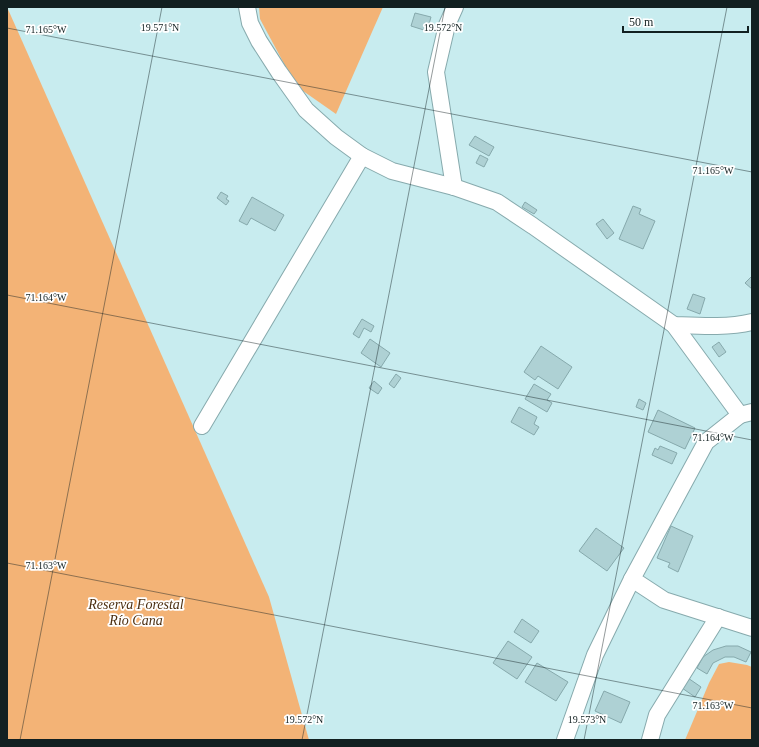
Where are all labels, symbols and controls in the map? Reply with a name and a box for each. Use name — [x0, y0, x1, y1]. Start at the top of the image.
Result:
scale bar — [623, 8, 748, 34]
text: 50 m — [629, 15, 654, 29]
text: 19.571°N — [141, 22, 179, 33]
text: 19.572°N — [424, 22, 462, 33]
text: 71.165°W — [26, 24, 67, 35]
text: 71.165°W — [693, 165, 734, 176]
text: 71.164°W — [26, 292, 67, 303]
text: 71.164°W — [693, 432, 734, 443]
text: 71.163°W — [26, 560, 67, 571]
park label: Reserva Forestal Río Cana — [87, 597, 184, 628]
text: 71.163°W — [693, 700, 734, 711]
text: 19.572°N — [285, 714, 323, 725]
text: 19.573°N — [568, 714, 606, 725]

